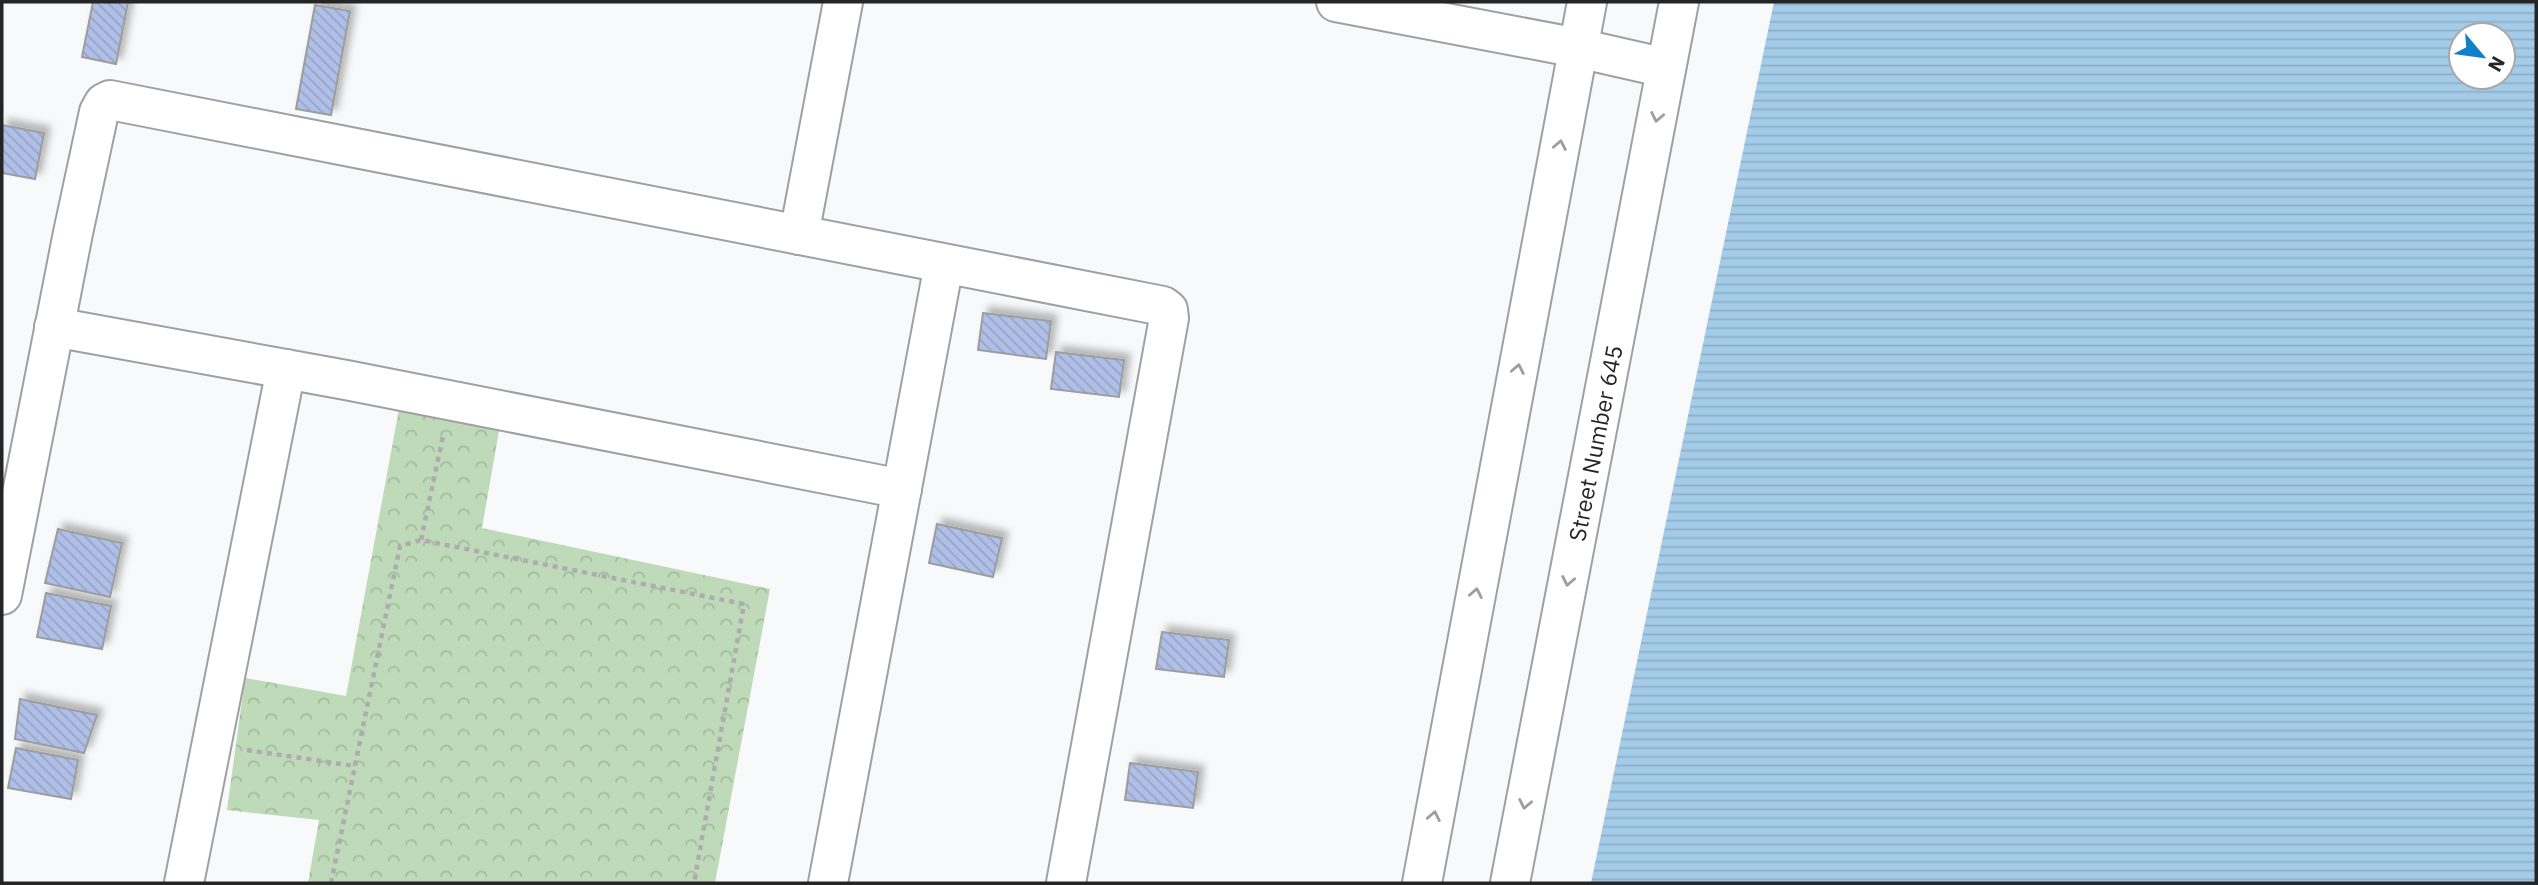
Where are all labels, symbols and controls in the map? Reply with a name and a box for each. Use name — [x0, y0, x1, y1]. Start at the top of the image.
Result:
north arrow — [2447, 21, 2517, 91]
text: N — [2483, 52, 2511, 76]
one-way arrow — [1650, 111, 1665, 123]
one-way arrow — [1552, 139, 1567, 151]
street label: Street Number 645 — [1561, 342, 1629, 544]
one-way arrow — [1510, 363, 1525, 375]
one-way arrow — [1561, 575, 1576, 587]
one-way arrow — [1468, 587, 1483, 599]
one-way arrow — [1518, 798, 1533, 810]
one-way arrow — [1426, 810, 1441, 822]

